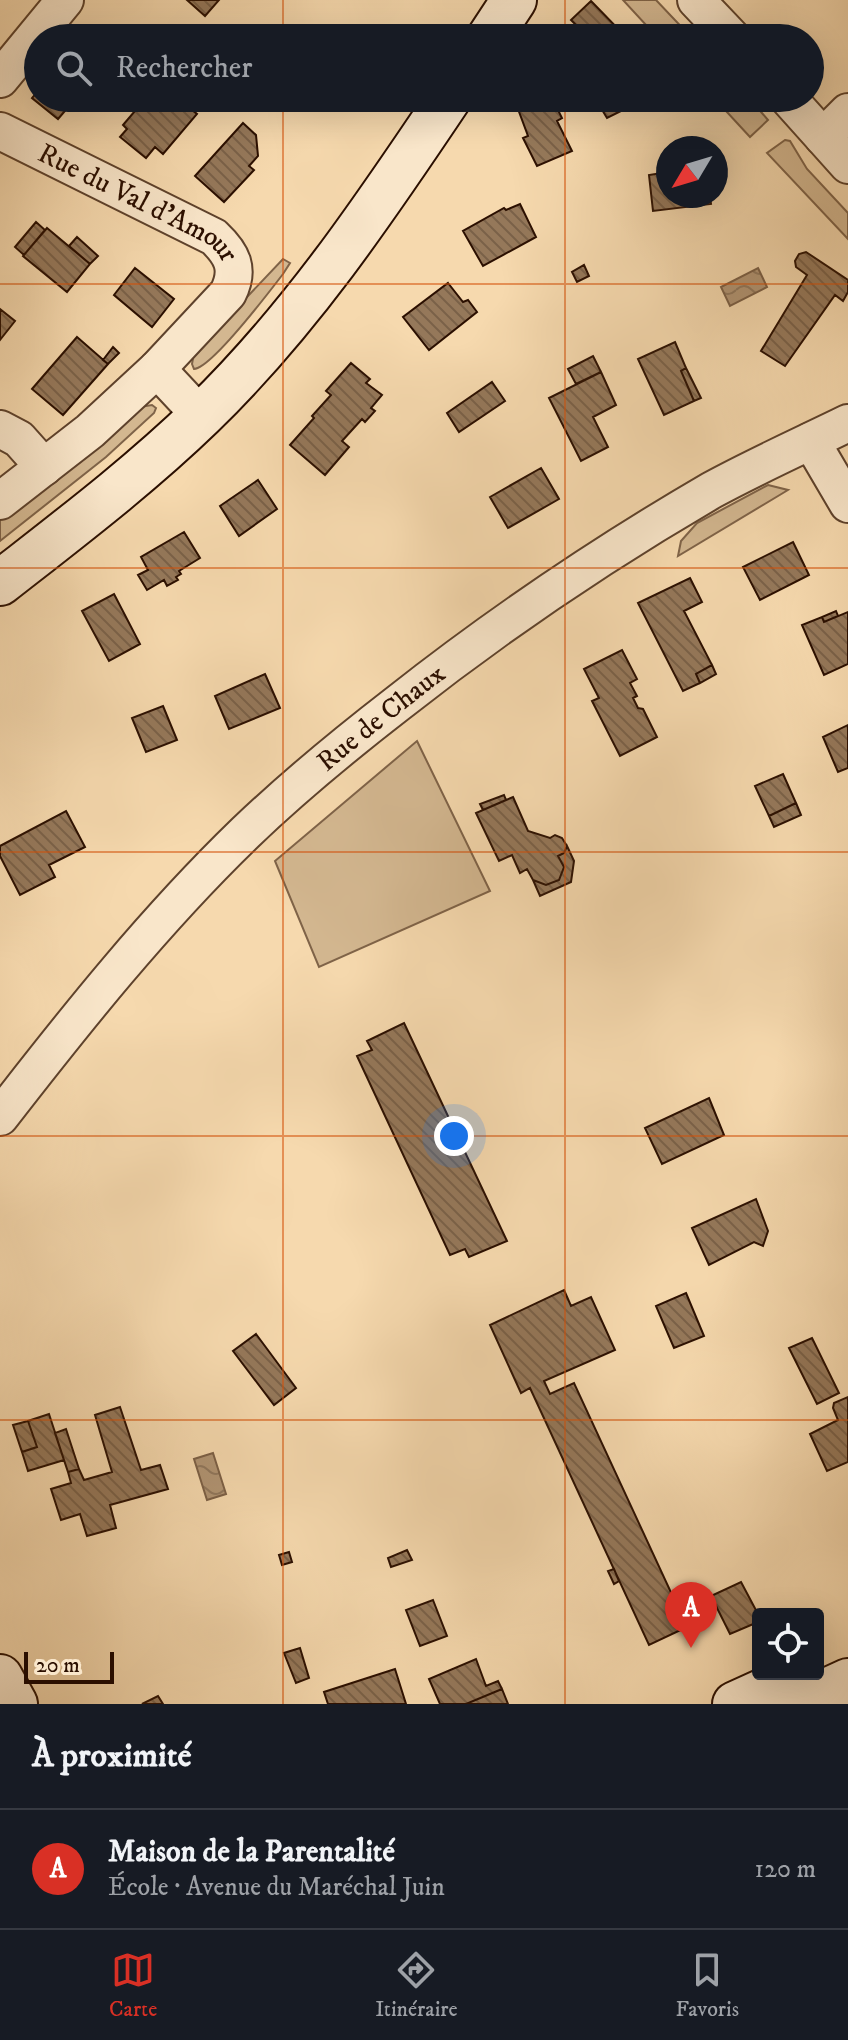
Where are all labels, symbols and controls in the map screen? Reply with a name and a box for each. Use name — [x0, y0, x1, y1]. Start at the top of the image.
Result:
search box — [24, 24, 824, 112]
icon: search — [52, 46, 96, 90]
text: Rechercher — [116, 50, 252, 87]
street label: Rue du Val d'Amour — [32, 135, 247, 268]
north arrow — [656, 136, 728, 208]
street label: Rue de Chaux — [310, 656, 452, 779]
your location — [434, 1116, 474, 1156]
pin: A — [665, 1582, 717, 1648]
map controls — [752, 1608, 824, 1680]
button: locate — [752, 1608, 824, 1680]
scale bar — [24, 1648, 114, 1684]
text: 20 m — [36, 1652, 80, 1679]
text: À proximité — [32, 1735, 192, 1777]
text: Maison de la Parentalité — [108, 1834, 395, 1871]
text: A — [50, 1853, 66, 1886]
text: 120 m — [755, 1853, 816, 1886]
text: École · Avenue du Maréchal Juin — [108, 1871, 445, 1904]
tab: Carte — [109, 1948, 157, 2023]
tab: Itinéraire — [375, 1948, 458, 2023]
tab: Favoris — [676, 1948, 739, 2023]

